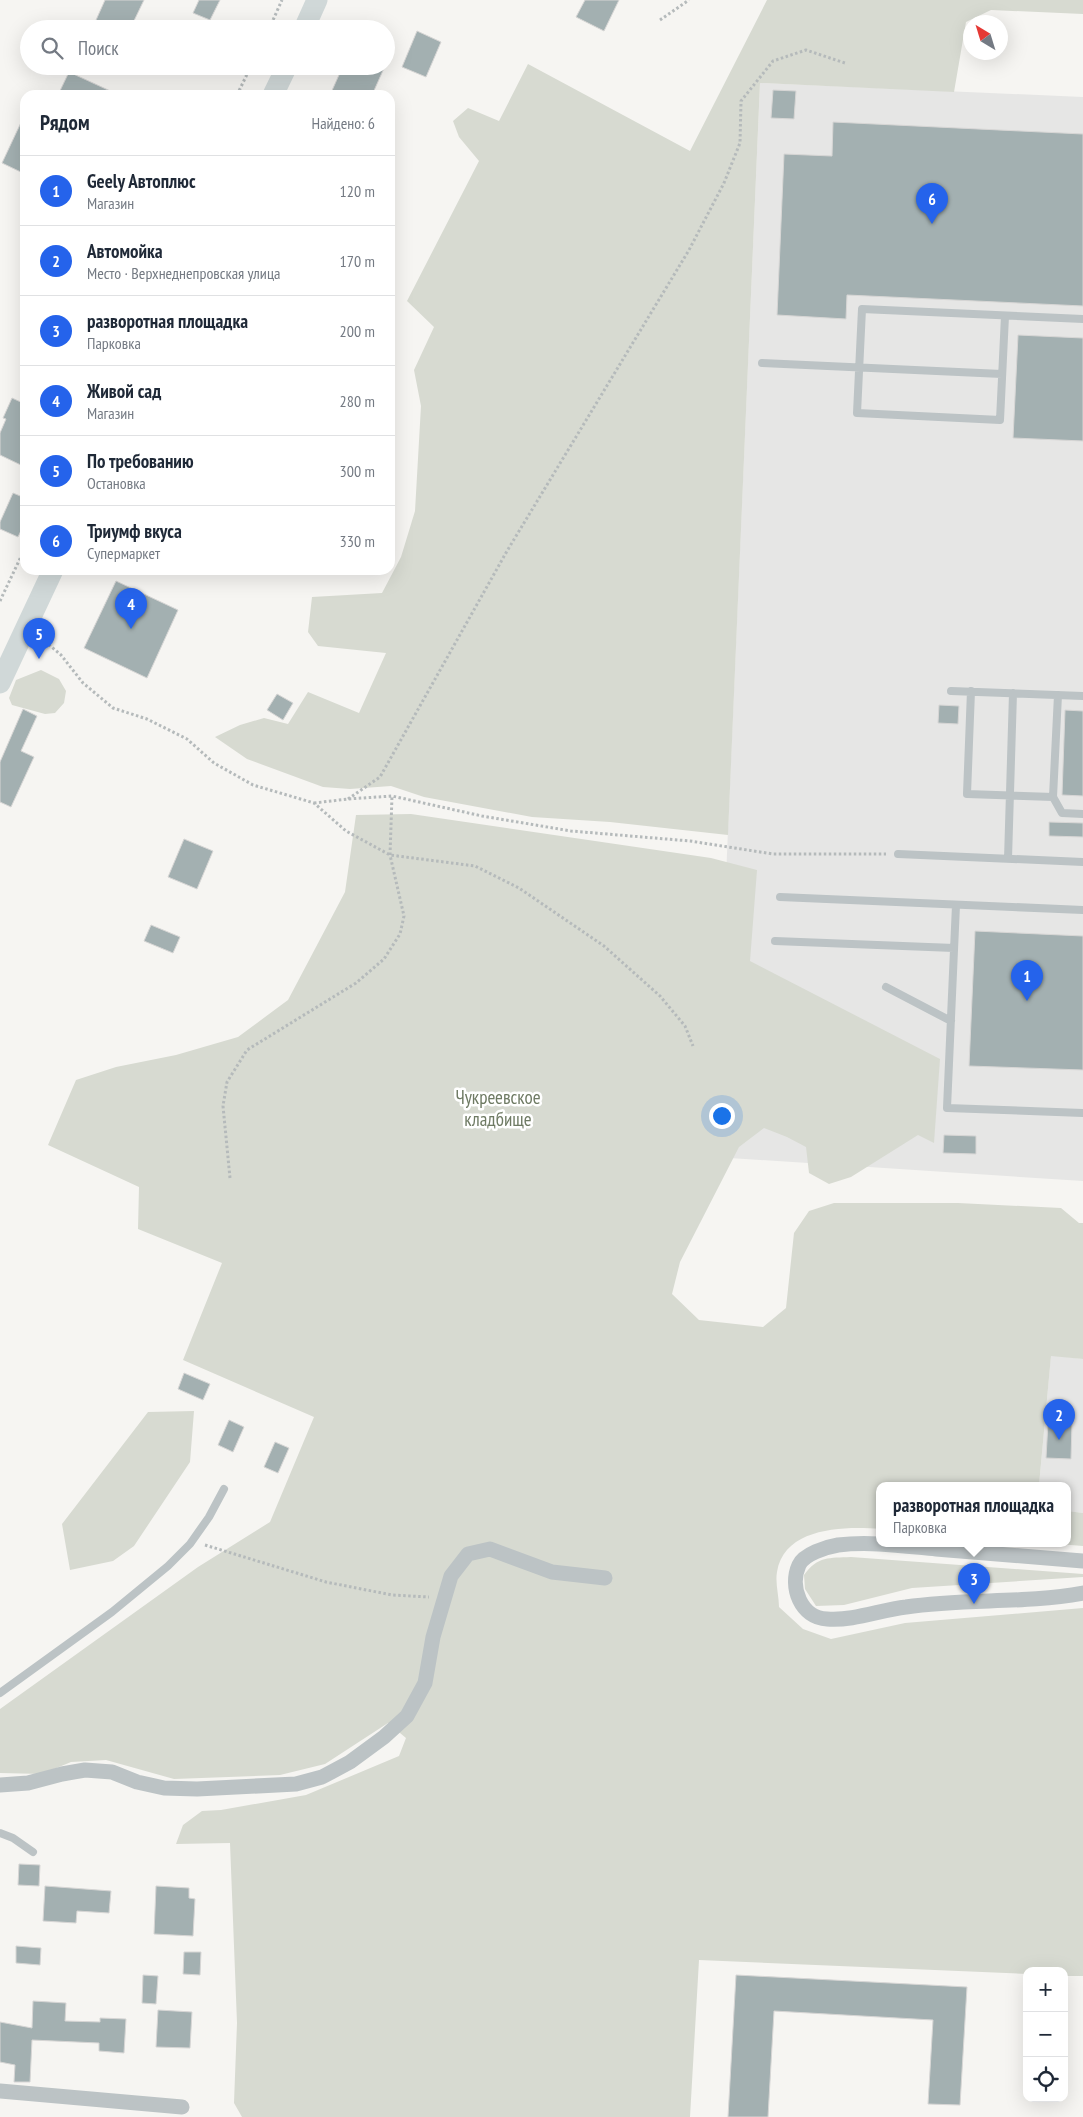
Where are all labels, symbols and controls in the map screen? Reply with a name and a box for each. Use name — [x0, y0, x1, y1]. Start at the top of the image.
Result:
north arrow — [963, 15, 1008, 60]
search box — [20, 20, 395, 75]
icon: search — [38, 34, 66, 62]
text: Поиск — [78, 36, 119, 60]
text: Рядом — [40, 109, 90, 136]
text: Найдено: 6 — [312, 113, 375, 133]
text: Geely Автоплюс — [87, 169, 196, 193]
text: 1 — [52, 181, 60, 201]
text: 120 m — [340, 181, 375, 201]
pin: 6 — [916, 183, 948, 224]
text: Магазин — [87, 193, 134, 213]
text: Автомойка — [87, 239, 163, 263]
text: 2 — [52, 251, 60, 271]
text: 170 m — [340, 251, 375, 271]
text: Место · Верхнеднепровская улица — [87, 263, 280, 283]
text: разворотная площадка — [87, 309, 248, 333]
text: 3 — [52, 321, 60, 341]
text: 200 m — [340, 321, 375, 341]
text: Парковка — [87, 333, 141, 353]
text: Живой сад — [87, 379, 161, 403]
text: 4 — [52, 391, 60, 411]
text: 280 m — [340, 391, 375, 411]
text: Магазин — [87, 403, 134, 423]
text: По требованию — [87, 449, 194, 473]
text: 5 — [52, 461, 60, 481]
text: 300 m — [340, 461, 375, 481]
text: Остановка — [87, 473, 146, 493]
text: Триумф вкуса — [87, 519, 182, 543]
text: 6 — [52, 531, 60, 551]
text: 330 m — [340, 531, 375, 551]
text: Супермаркет — [87, 543, 160, 563]
pin: 4 — [115, 588, 147, 629]
pin: 5 — [23, 618, 55, 659]
pin: 1 — [1011, 960, 1043, 1001]
park label: Чукреевское кладбище — [455, 1085, 541, 1131]
your location — [709, 1103, 735, 1129]
pin: 2 — [1043, 1399, 1075, 1440]
popup — [876, 1482, 1071, 1547]
text: разворотная площадка — [893, 1493, 1054, 1517]
text: Парковка — [893, 1517, 947, 1537]
pin: 3 — [958, 1563, 990, 1604]
map controls — [1023, 1967, 1068, 2102]
button: + — [1023, 1967, 1068, 2012]
button: − — [1023, 2012, 1068, 2057]
button: locate — [1023, 2057, 1068, 2102]

